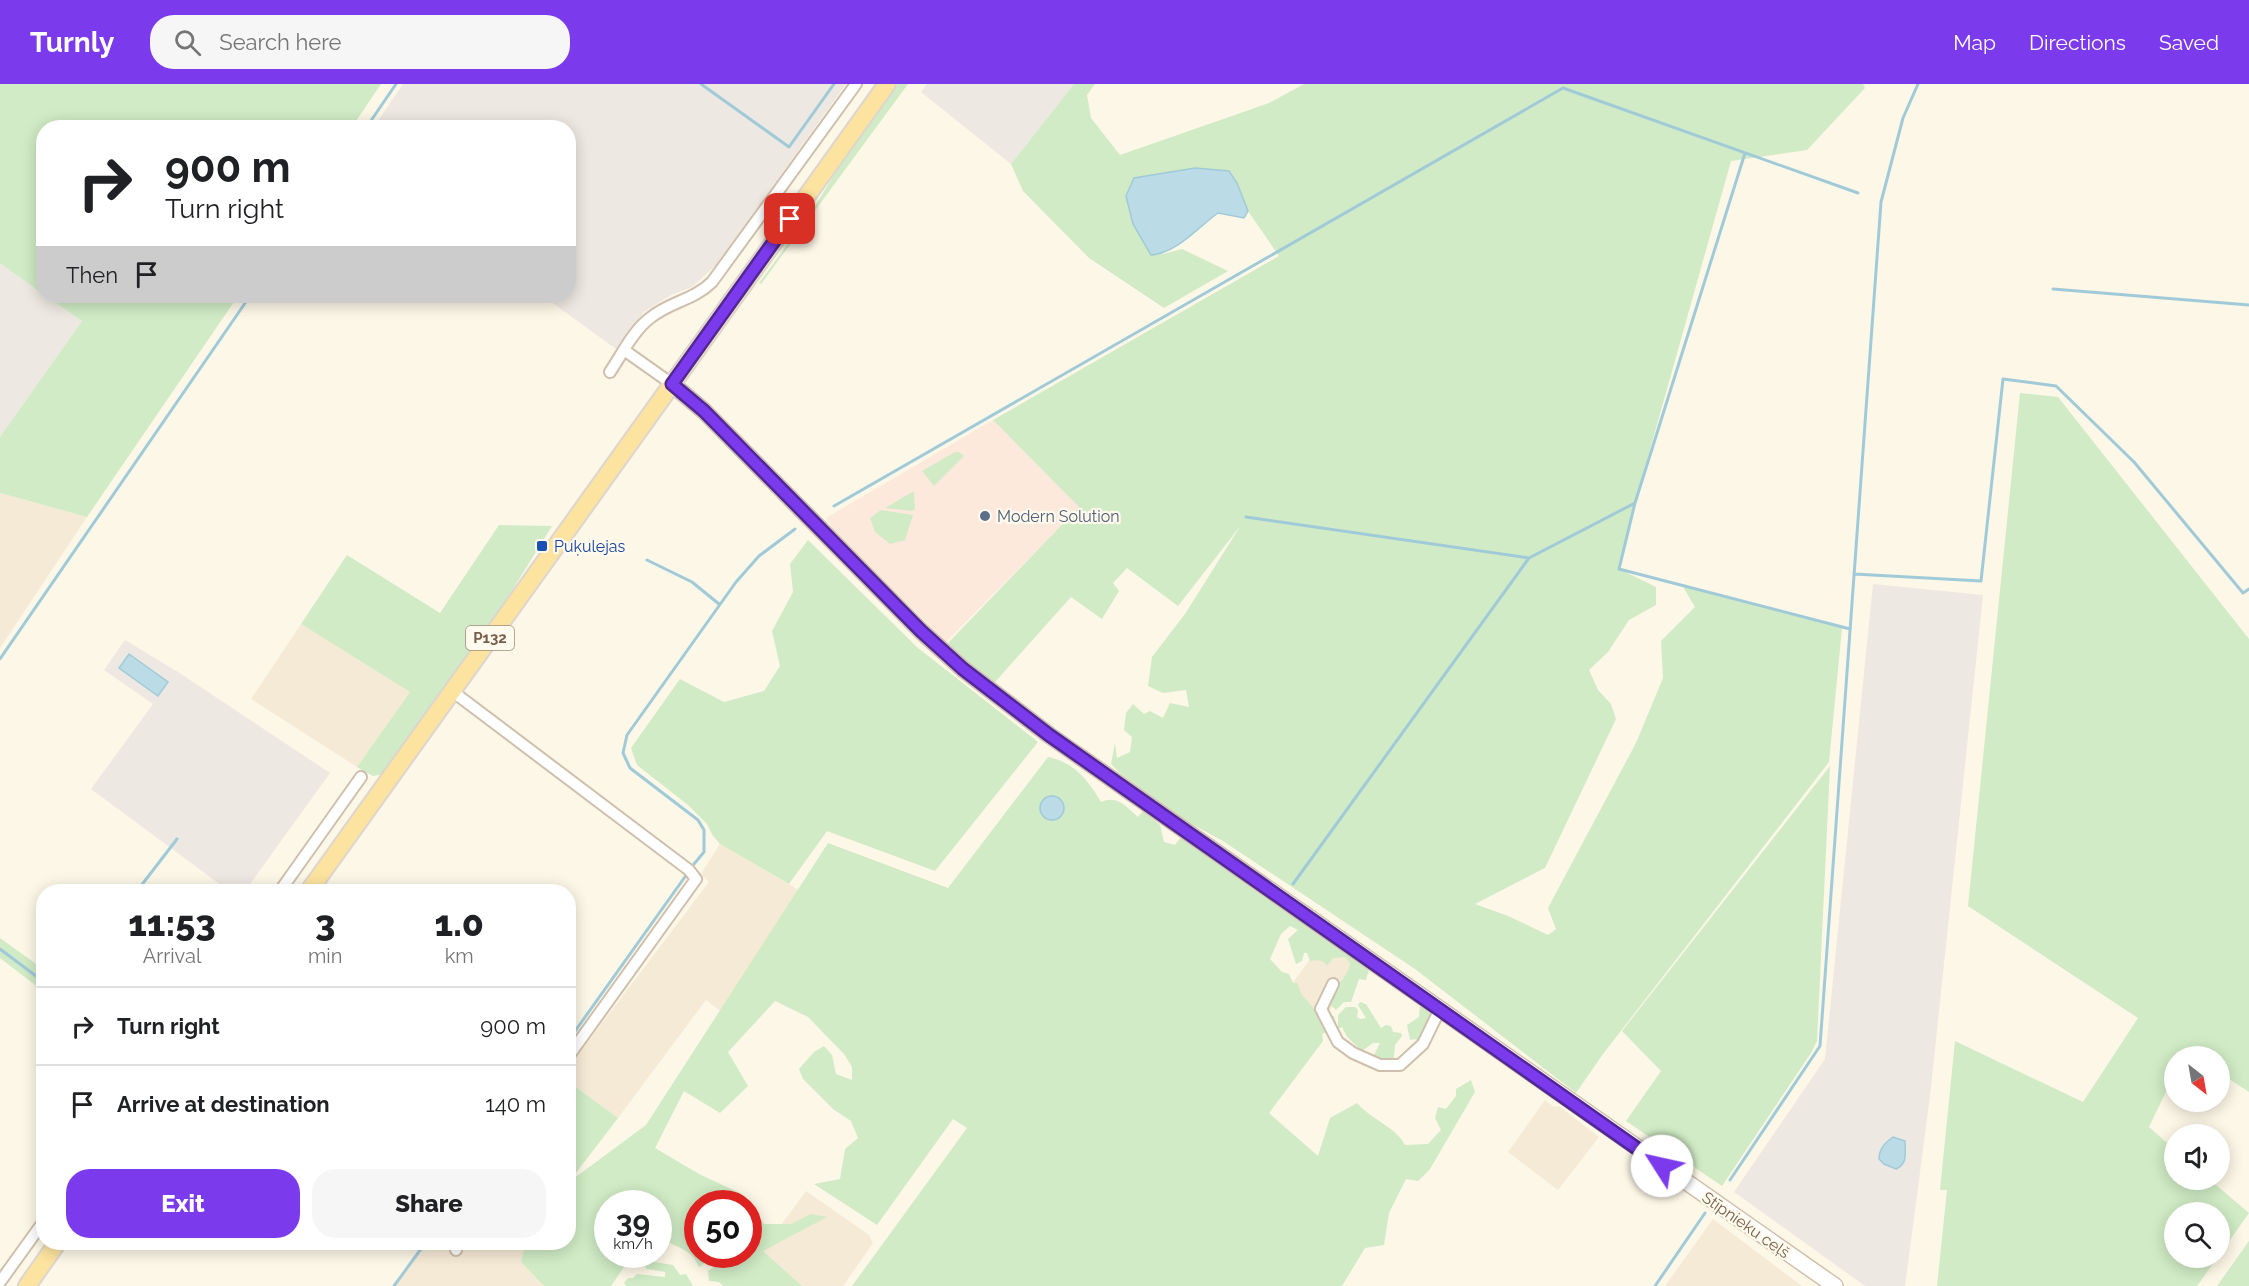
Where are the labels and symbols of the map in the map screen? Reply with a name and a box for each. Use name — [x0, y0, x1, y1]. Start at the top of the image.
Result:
pin — [764, 193, 815, 244]
place label: Modern Solution — [997, 507, 1120, 526]
marker: Modern Solution — [978, 509, 992, 523]
place label: Puķulejas — [554, 537, 626, 556]
marker: Puķulejas — [535, 539, 549, 553]
road number: P132 — [466, 626, 514, 650]
north arrow — [2164, 1046, 2230, 1112]
position arrow — [1630, 1134, 1694, 1198]
street label: Stīpnieku ceļš — [1698, 1188, 1794, 1262]
speed limit sign: 50 — [684, 1190, 762, 1268]

